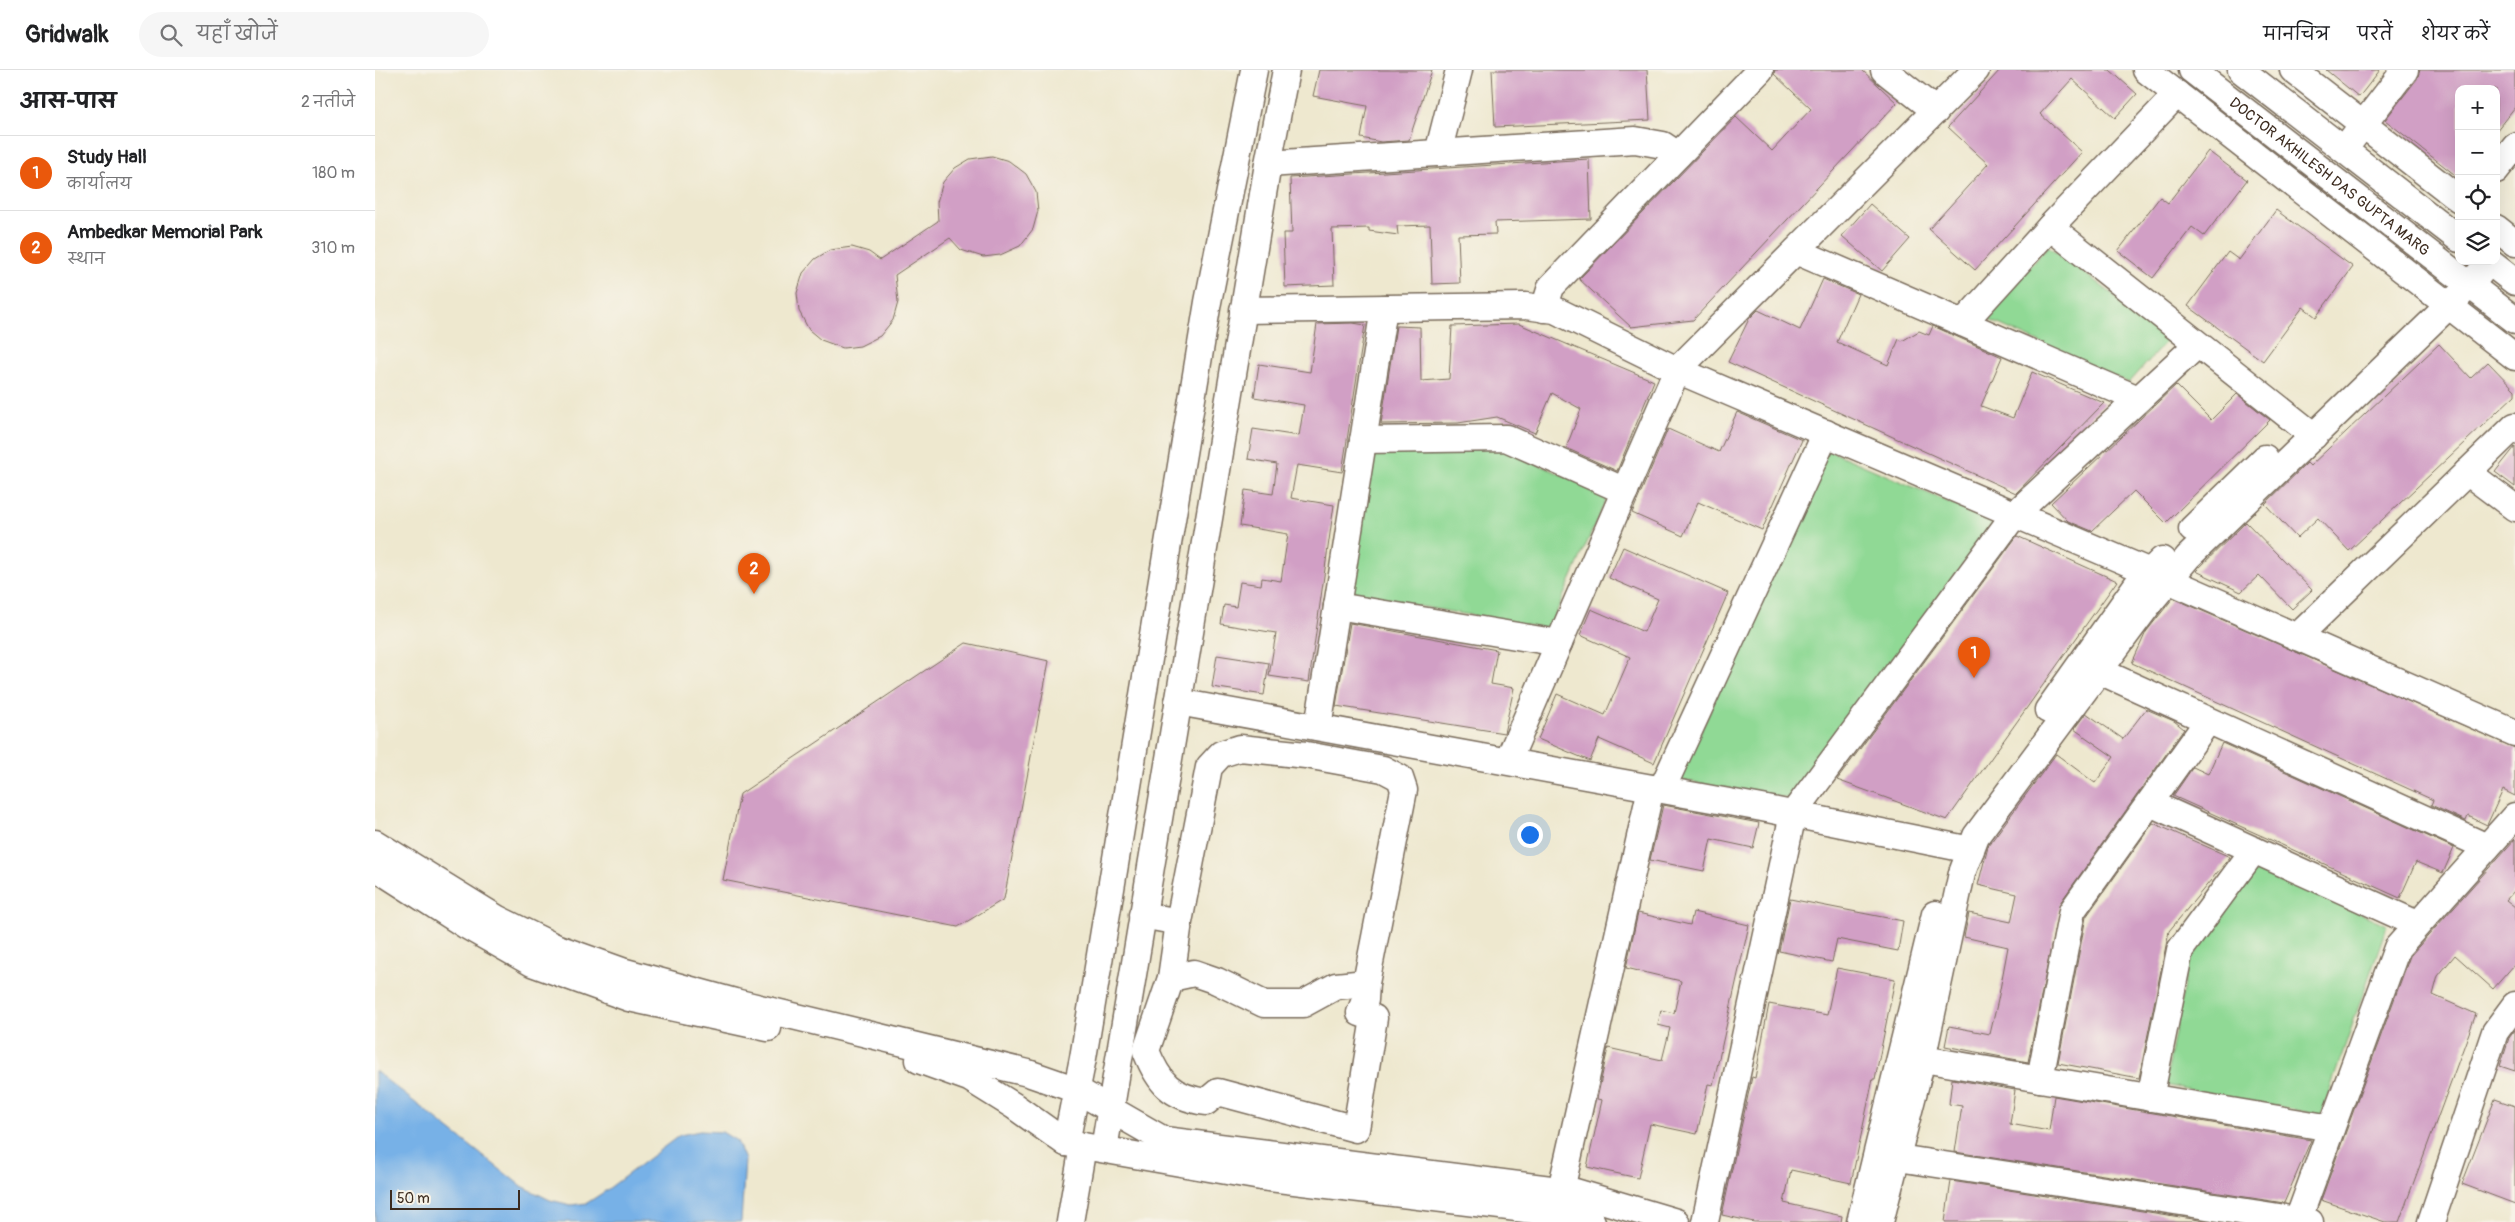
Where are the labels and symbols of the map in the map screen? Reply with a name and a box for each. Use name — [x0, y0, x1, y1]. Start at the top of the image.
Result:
street label: DOCTOR AKHILESH DAS GUPTA MARG — [2225, 94, 2433, 260]
pin: 2 — [738, 553, 770, 594]
pin: 1 — [1958, 637, 1990, 678]
your location — [1517, 822, 1543, 848]
scale bar — [390, 1187, 520, 1210]

